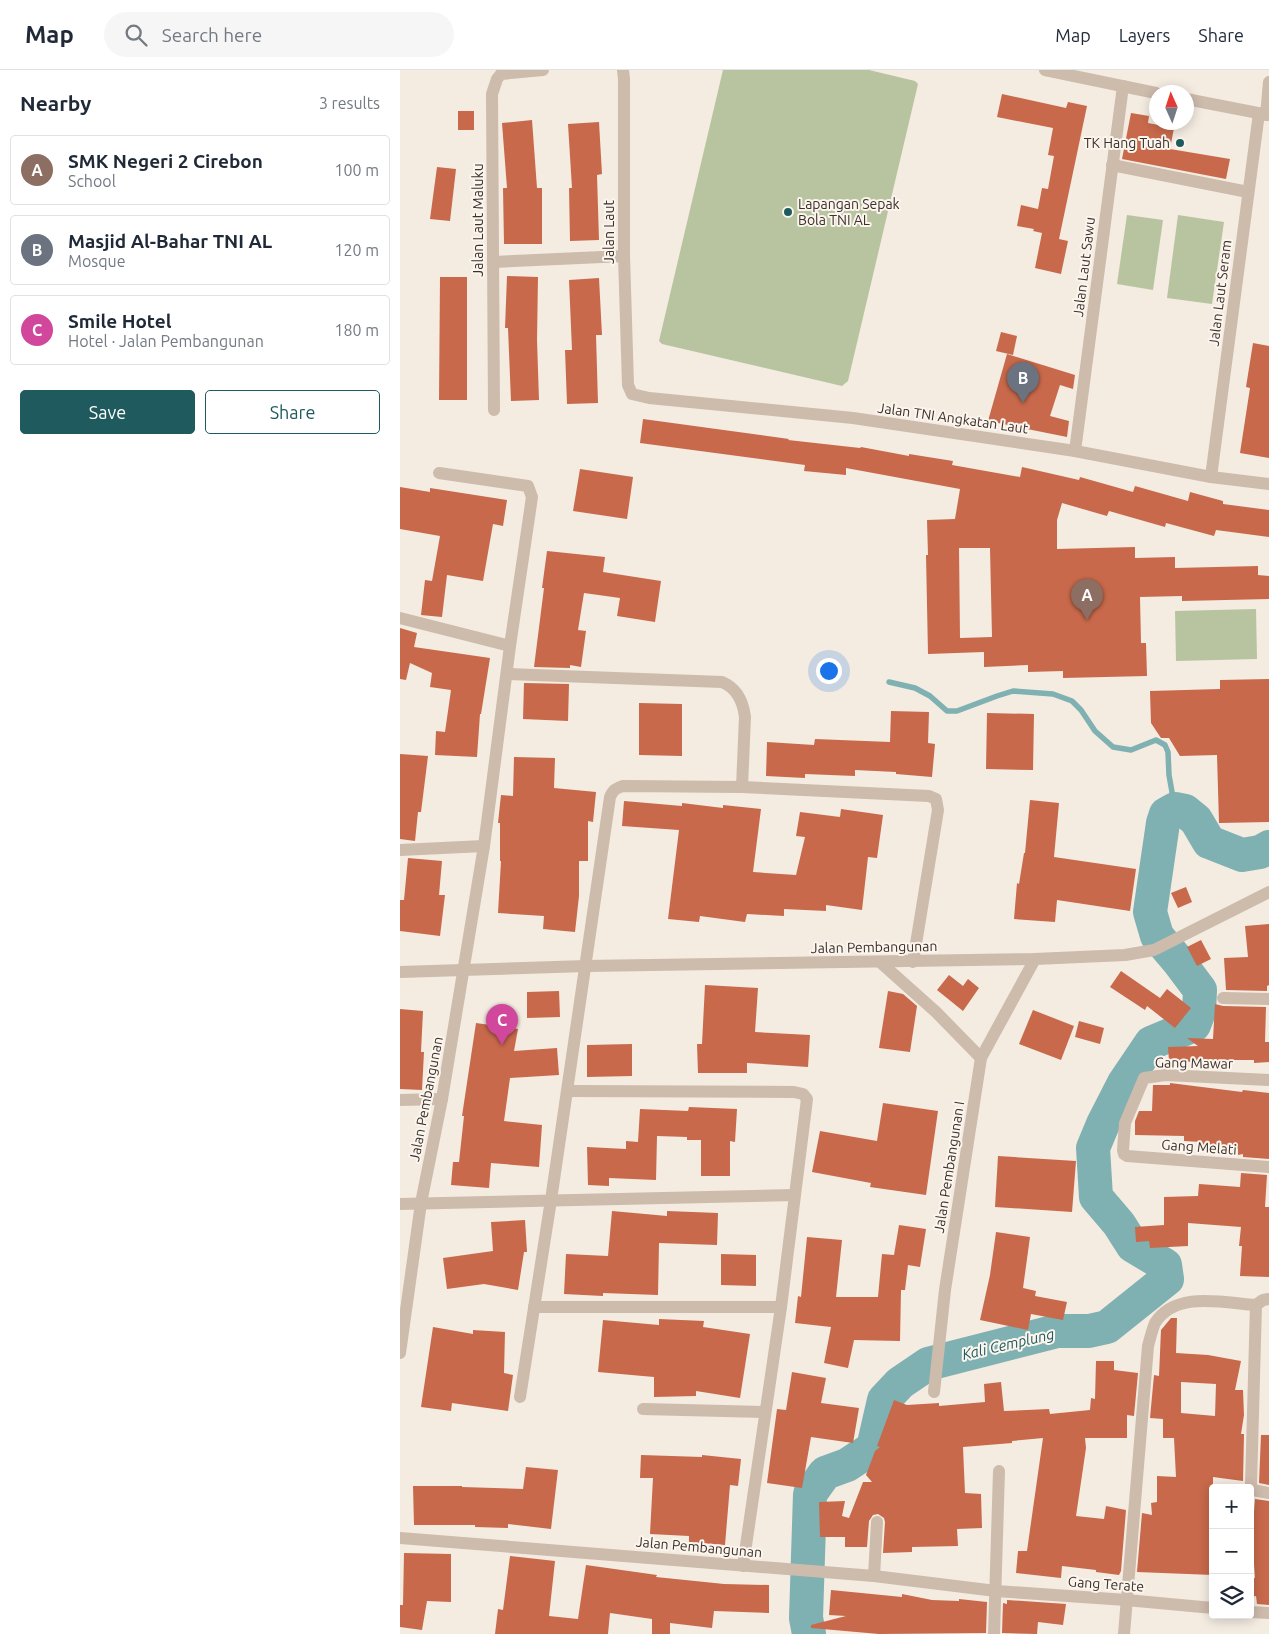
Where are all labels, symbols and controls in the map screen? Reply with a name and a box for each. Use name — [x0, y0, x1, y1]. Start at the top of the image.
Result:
search box — [104, 12, 454, 57]
text: Map — [25, 21, 74, 48]
icon: search — [122, 21, 150, 49]
text: Search here — [162, 24, 262, 46]
text: Map — [1055, 25, 1091, 45]
text: Layers — [1119, 25, 1170, 45]
text: Share — [1198, 25, 1244, 45]
north arrow — [1149, 85, 1194, 130]
text: Nearby — [20, 91, 91, 115]
text: 3 results — [319, 94, 380, 112]
place label: TK Hang Tuah — [1084, 135, 1170, 151]
marker: TK Hang Tuah — [1174, 137, 1186, 149]
text: SMK Negeri 2 Cirebon — [68, 150, 263, 172]
text: A — [31, 161, 43, 179]
text: 100 m — [334, 161, 379, 179]
street label: Jalan Laut Maluku — [470, 163, 486, 277]
text: School — [68, 172, 116, 190]
place label: Lapangan Sepak Bola TNI AL — [798, 196, 900, 228]
street label: Jalan Laut — [601, 200, 617, 264]
marker: Lapangan Sepak Bola TNI AL — [782, 206, 794, 218]
street label: Jalan Laut Sawu — [1070, 216, 1098, 318]
text: Masjid Al-Bahar TNI AL — [68, 230, 272, 252]
street label: Jalan Laut Seram — [1206, 239, 1234, 347]
text: B — [32, 241, 42, 259]
text: 120 m — [334, 241, 379, 259]
text: Mosque — [68, 252, 126, 270]
text: Smile Hotel — [68, 310, 171, 332]
text: C — [32, 321, 42, 339]
text: 180 m — [334, 321, 379, 339]
text: Hotel · Jalan Pembangunan — [68, 332, 264, 350]
pin: B — [1007, 362, 1039, 403]
button: Save — [20, 390, 195, 434]
button: Share — [205, 390, 380, 434]
street label: Jalan TNI Angkatan Laut — [877, 400, 1030, 437]
pin: A — [1071, 579, 1103, 620]
your location — [816, 658, 842, 684]
street label: Jalan Pembangunan — [811, 938, 937, 956]
pin: C — [486, 1004, 518, 1045]
street label: Jalan Pembangunan — [406, 1035, 446, 1163]
street label: Gang Mawar — [1155, 1054, 1234, 1072]
street label: Jalan Pembangunan I — [931, 1100, 967, 1234]
street label: Gang Melati — [1161, 1136, 1237, 1158]
water label: Kali Cemplung — [960, 1325, 1056, 1363]
map controls — [1209, 1484, 1254, 1619]
button: + — [1209, 1484, 1254, 1529]
button: − — [1209, 1529, 1254, 1574]
street label: Jalan Pembangunan — [635, 1534, 763, 1560]
street label: Gang Terate — [1067, 1573, 1145, 1595]
button: layers — [1209, 1574, 1254, 1619]

